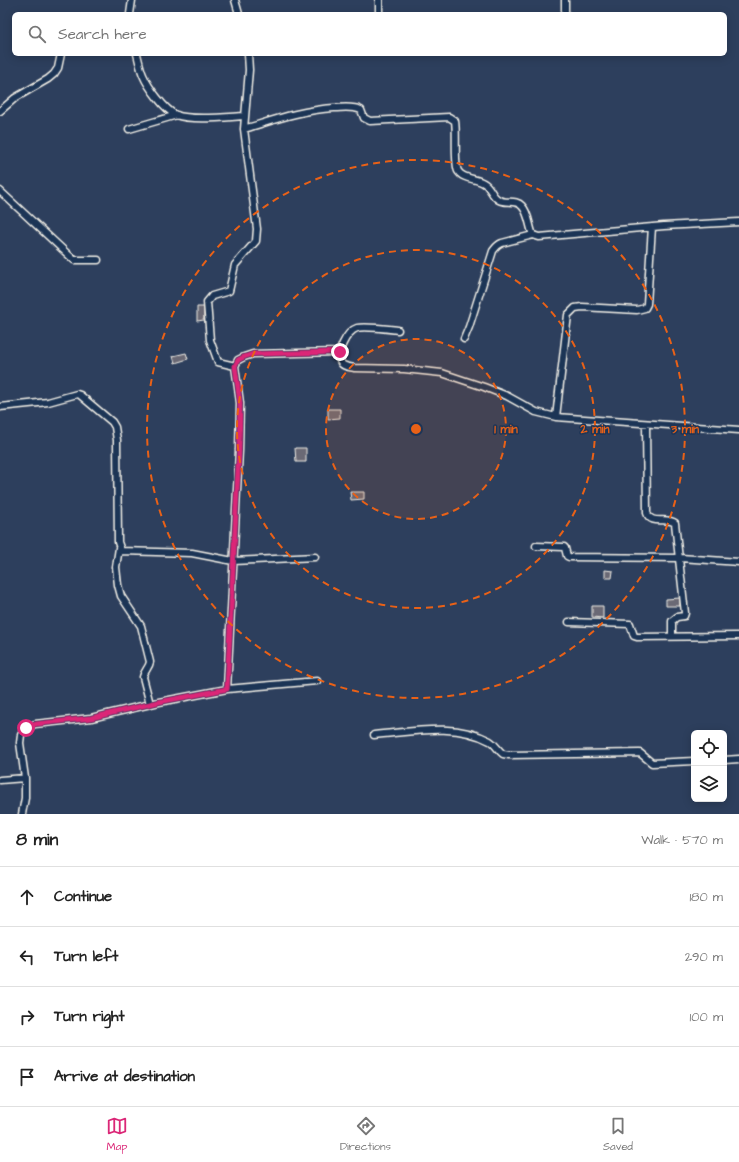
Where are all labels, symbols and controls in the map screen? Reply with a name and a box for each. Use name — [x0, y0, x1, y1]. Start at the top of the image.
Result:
search box — [12, 12, 727, 56]
icon: search — [26, 23, 48, 45]
text: Search here — [58, 24, 147, 45]
route end — [331, 343, 349, 361]
text: 1 min — [494, 421, 518, 438]
text: 2 min — [580, 421, 609, 438]
text: 3 min — [670, 421, 699, 438]
centre of rings — [409, 422, 423, 436]
route start — [17, 719, 35, 737]
map controls — [691, 730, 727, 802]
button: locate — [691, 730, 727, 766]
button: layers — [691, 766, 727, 802]
text: 8 min — [16, 828, 58, 852]
text: Walk · 570 m — [641, 831, 723, 849]
icon: ahead — [16, 886, 38, 908]
text: Continue — [54, 886, 112, 907]
text: 180 m — [689, 888, 723, 906]
icon: left — [16, 946, 38, 968]
text: Turn left — [54, 946, 118, 967]
text: 290 m — [685, 948, 723, 966]
icon: right — [16, 1006, 38, 1028]
text: Turn right — [54, 1006, 125, 1027]
text: 100 m — [690, 1008, 723, 1026]
icon: arrive — [16, 1066, 38, 1088]
text: Arrive at destination — [54, 1066, 195, 1087]
tab: Map — [106, 1115, 128, 1154]
tab: Directions — [340, 1115, 391, 1154]
tab: Saved — [603, 1115, 633, 1154]

